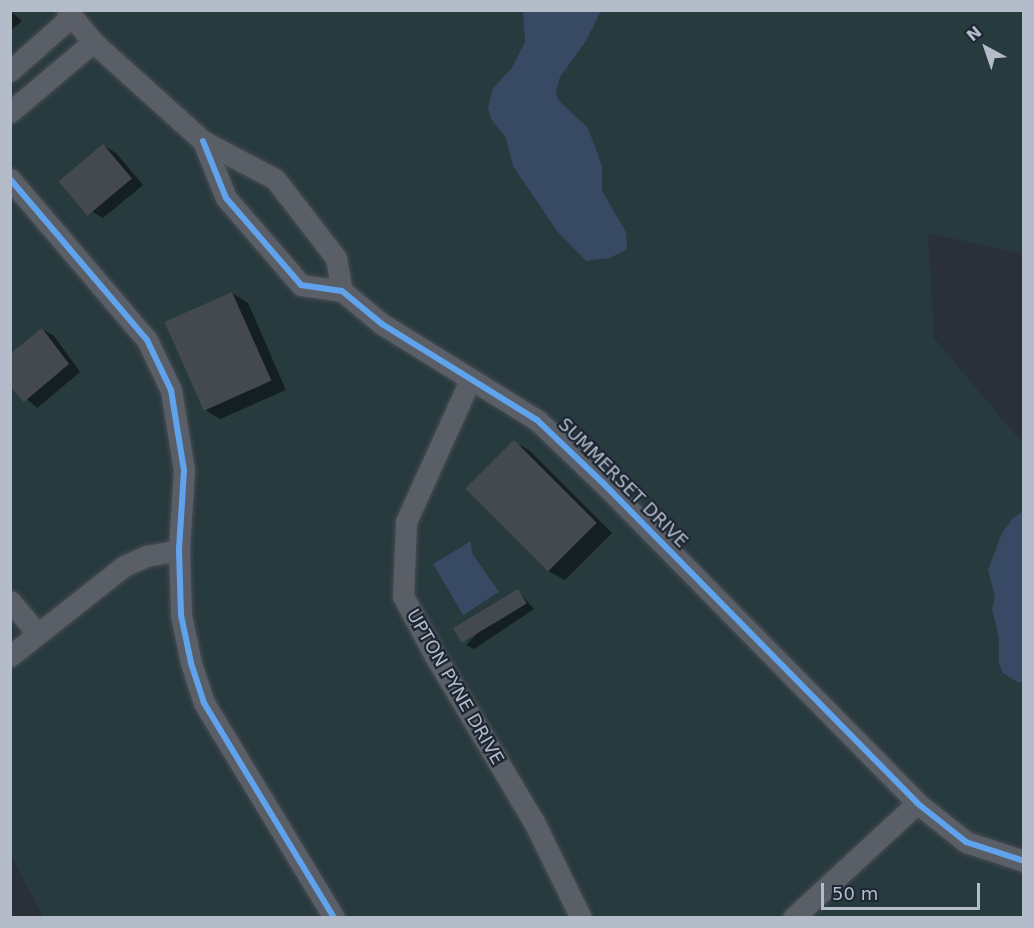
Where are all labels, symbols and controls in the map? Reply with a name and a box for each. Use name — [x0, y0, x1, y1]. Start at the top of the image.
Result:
north arrow — [956, 18, 1016, 78]
text: N — [963, 22, 985, 45]
street label: SUMMERSET DRIVE — [554, 414, 692, 552]
street label: UPTON PYNE DRIVE — [402, 605, 508, 769]
scale bar — [824, 871, 983, 909]
text: 50 m — [832, 883, 878, 904]

